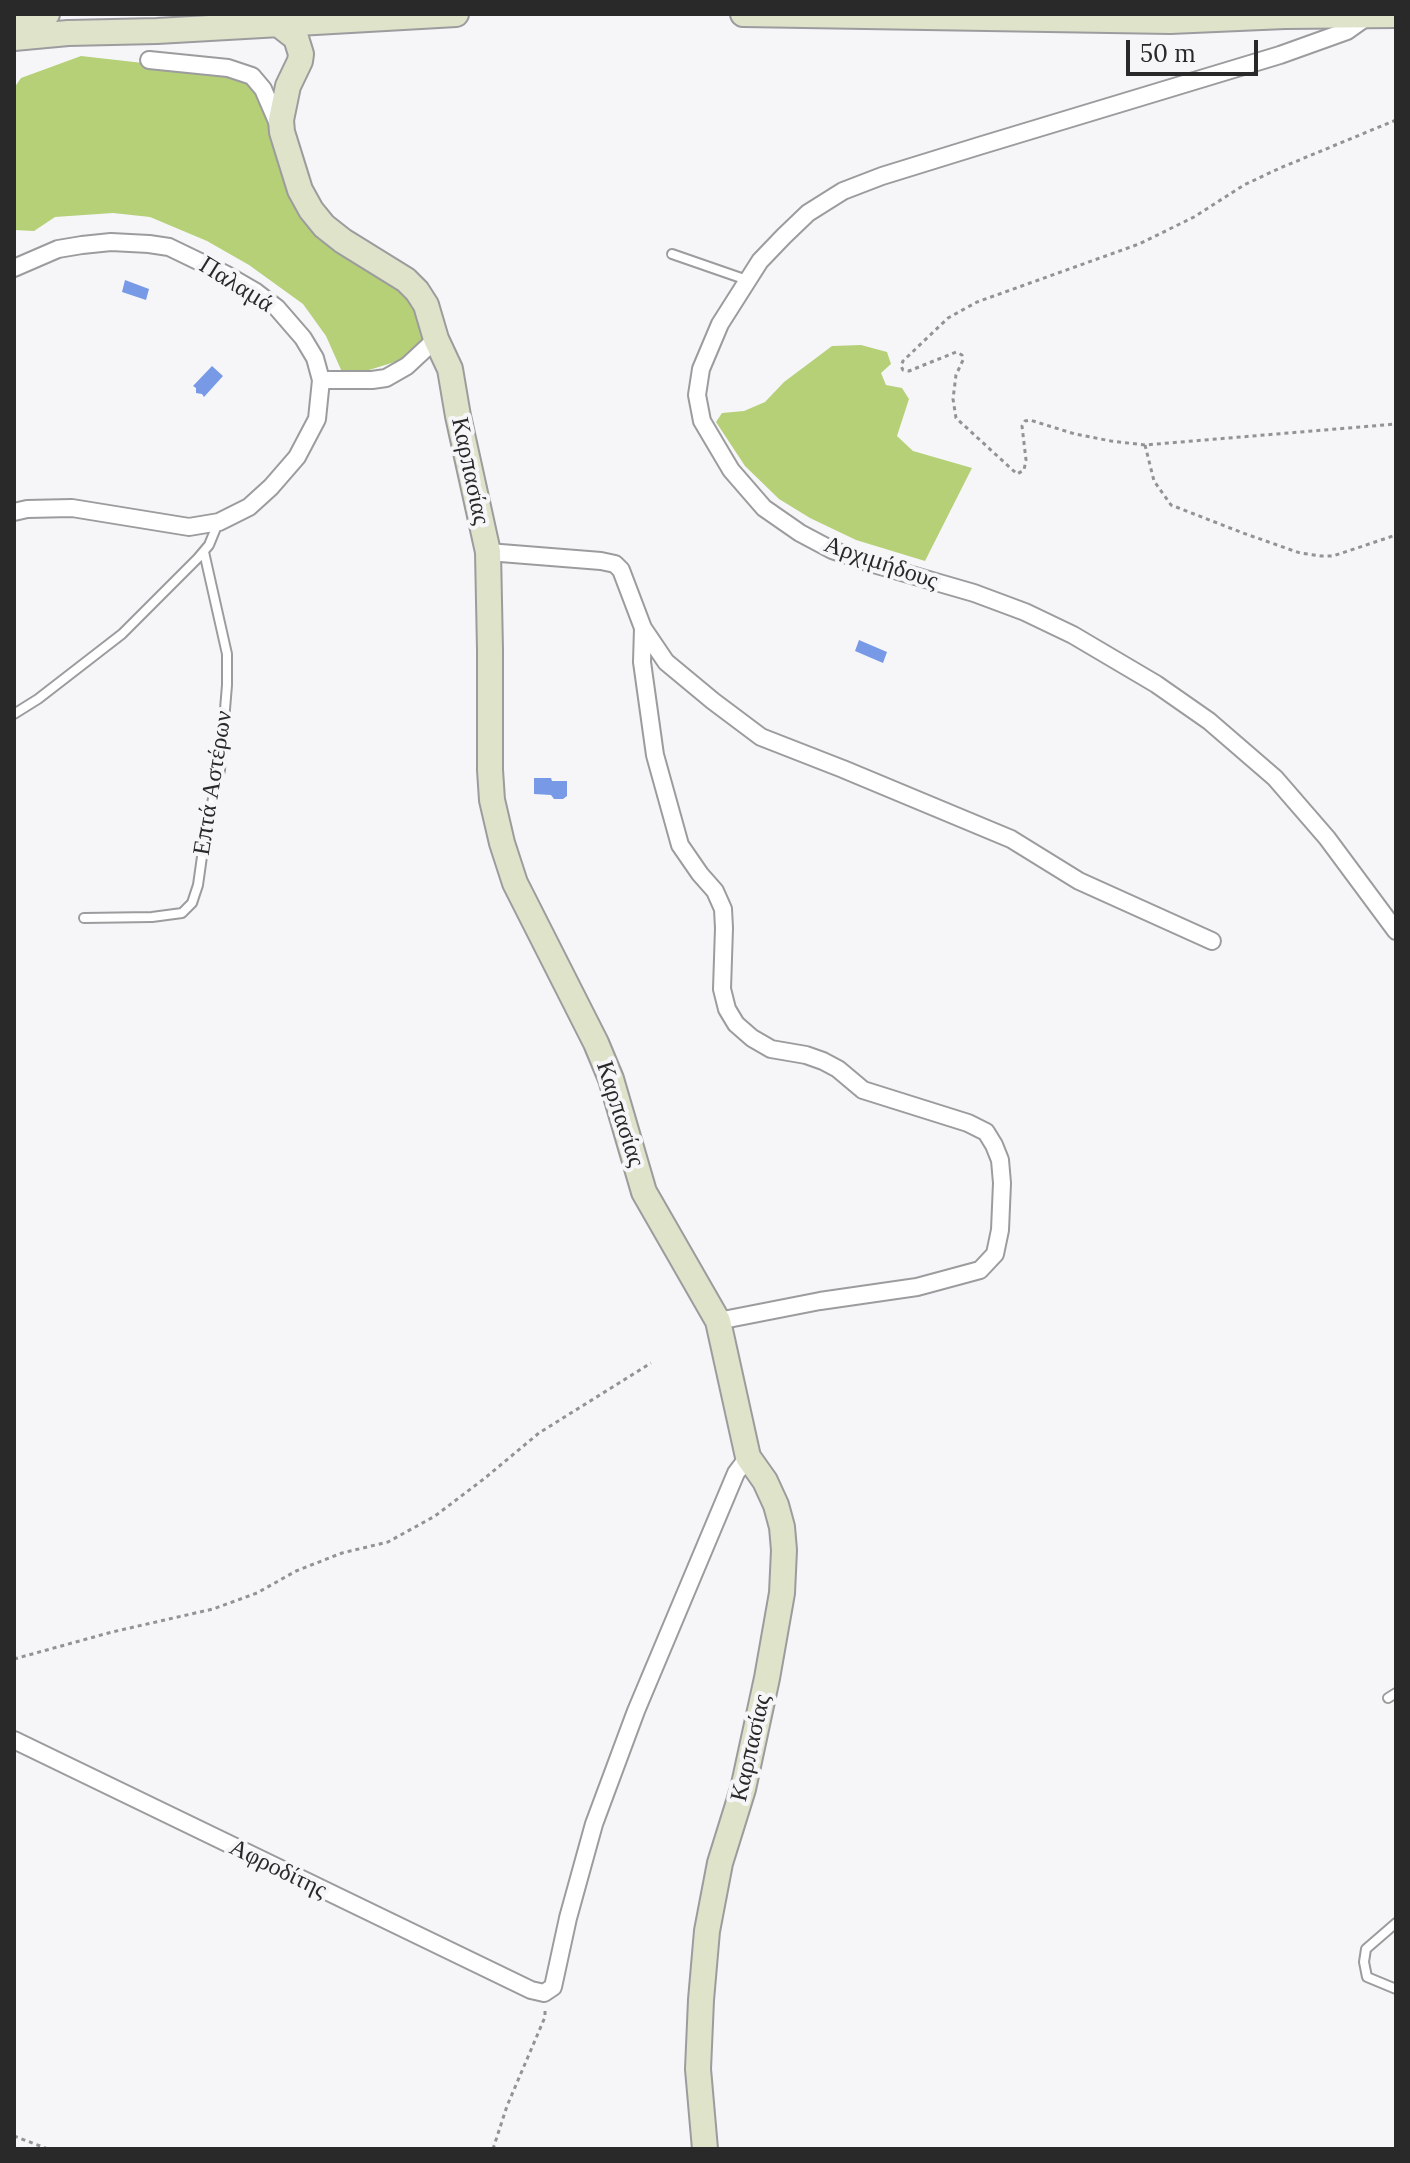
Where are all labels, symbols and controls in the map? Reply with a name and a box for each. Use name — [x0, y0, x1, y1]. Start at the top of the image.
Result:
scale bar — [1130, 24, 1262, 74]
text: 50 m — [1140, 38, 1196, 69]
street label: Παλαμά — [193, 251, 279, 319]
street label: Καρπασίας — [445, 415, 495, 527]
street label: Αρχιμήδους — [820, 530, 942, 596]
street label: Επτά Αστέρων — [187, 709, 239, 857]
street label: Καρπασίας — [589, 1058, 651, 1170]
street label: Καρπασίας — [725, 1692, 777, 1804]
street label: Αφροδίτης — [225, 1833, 331, 1905]

